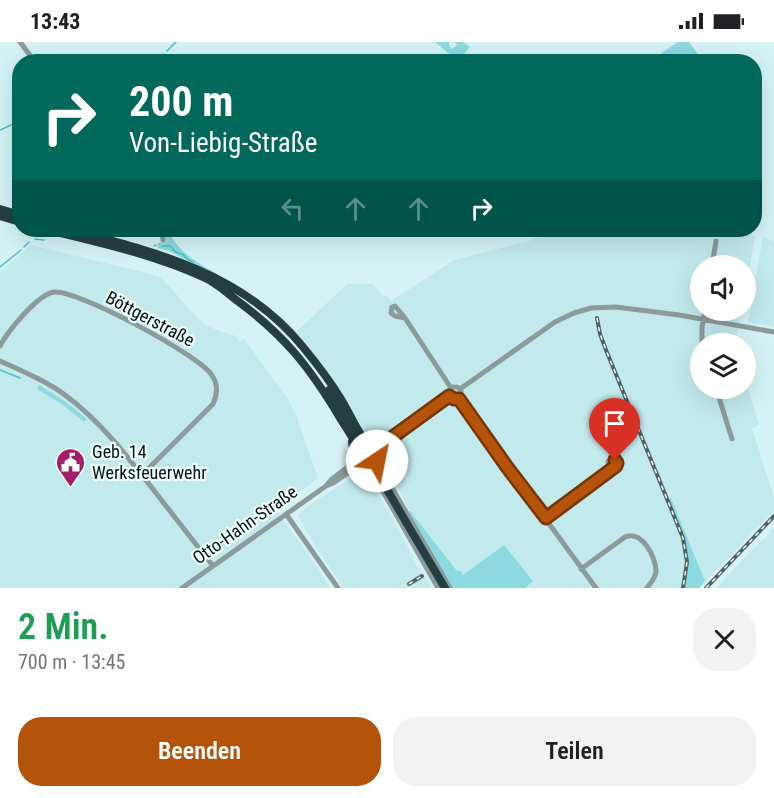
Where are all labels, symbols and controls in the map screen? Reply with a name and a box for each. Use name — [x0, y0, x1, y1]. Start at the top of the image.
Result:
text: 13:43 — [30, 9, 81, 34]
text: 200 m — [129, 77, 234, 126]
icon: right — [30, 78, 108, 156]
text: Von-Liebig-Straße — [129, 127, 317, 159]
icon: left — [276, 192, 309, 225]
icon: ahead — [339, 192, 372, 225]
icon: ahead — [402, 192, 435, 225]
icon: right — [465, 192, 498, 225]
map controls — [690, 255, 756, 399]
button: sound — [690, 255, 756, 321]
street label: Böttgerstraße — [102, 286, 198, 351]
button: layers — [690, 333, 756, 399]
pin — [589, 398, 640, 460]
icon: arrive — [598, 407, 631, 440]
position arrow — [345, 429, 409, 493]
place label: Geb. 14 Werksfeuerwehr — [92, 441, 207, 483]
public building icon: Geb. 14 Werksfeuerwehr — [55, 446, 87, 488]
street label: Otto-Hahn-Straße — [188, 481, 301, 568]
text: 2 Min. — [18, 606, 108, 648]
button: close — [693, 608, 756, 671]
text: 700 m · 13:45 — [18, 650, 125, 674]
button: Beenden — [18, 717, 381, 786]
button: Teilen — [393, 717, 756, 786]

